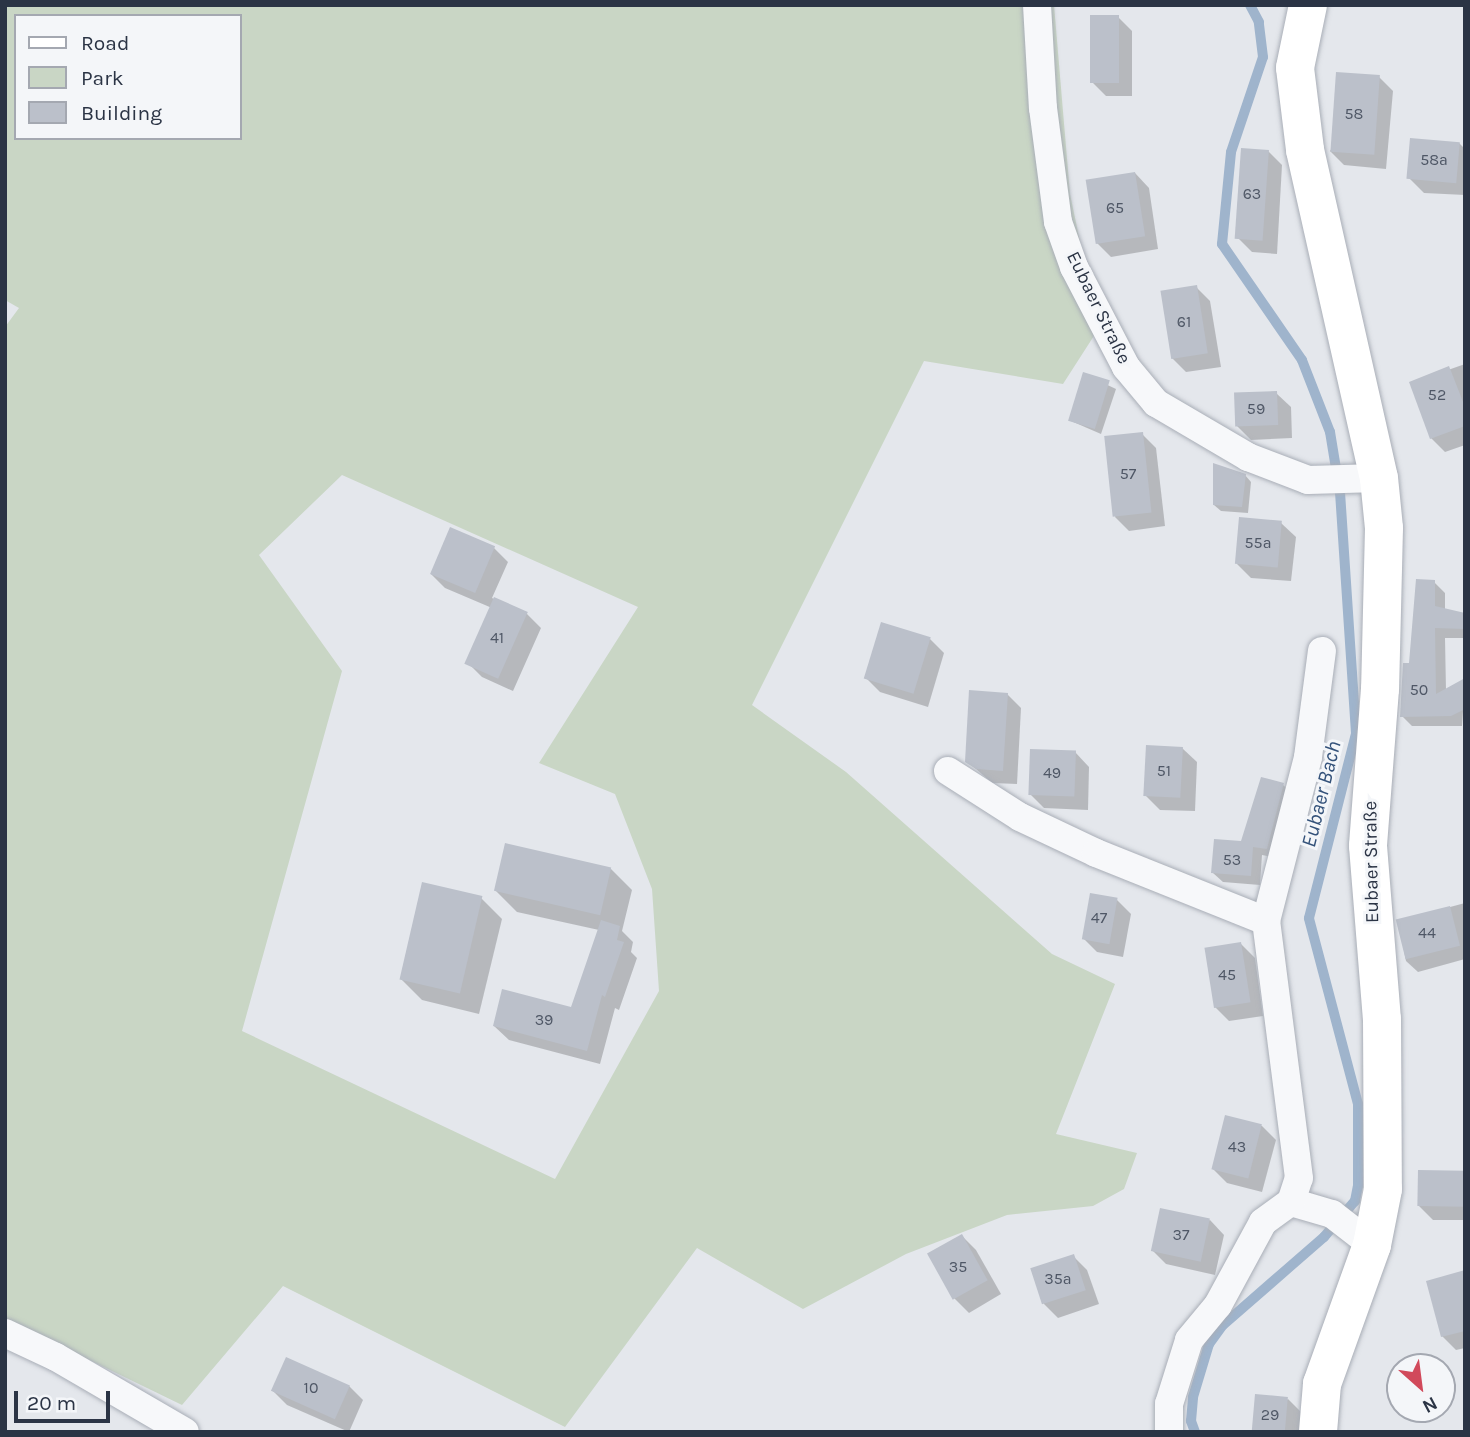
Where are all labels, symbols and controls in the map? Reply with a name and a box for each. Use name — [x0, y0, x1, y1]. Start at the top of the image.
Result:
legend — [14, 14, 242, 140]
text: Road — [81, 31, 129, 55]
text: Park — [81, 66, 124, 90]
text: Building — [81, 101, 162, 125]
house number: 58 — [1345, 104, 1363, 124]
house number: 58a — [1420, 150, 1448, 170]
house number: 63 — [1243, 184, 1261, 204]
house number: 65 — [1106, 198, 1124, 218]
street label: Eubaer Straße — [1061, 248, 1135, 368]
house number: 61 — [1177, 312, 1191, 332]
house number: 52 — [1428, 385, 1446, 405]
house number: 59 — [1247, 399, 1265, 419]
house number: 57 — [1120, 464, 1136, 484]
house number: 55a — [1245, 533, 1271, 553]
house number: 41 — [490, 628, 504, 648]
house number: 50 — [1410, 680, 1428, 700]
water label: Eubaer Bach — [1296, 738, 1346, 850]
house number: 51 — [1157, 761, 1171, 781]
house number: 49 — [1043, 763, 1061, 783]
street label: Eubaer Straße — [1360, 801, 1384, 923]
house number: 53 — [1223, 850, 1241, 870]
house number: 47 — [1091, 908, 1107, 928]
house number: 44 — [1418, 923, 1436, 943]
house number: 45 — [1218, 965, 1236, 985]
house number: 39 — [535, 1010, 553, 1030]
house number: 43 — [1228, 1137, 1246, 1157]
house number: 37 — [1173, 1225, 1189, 1245]
house number: 35 — [949, 1257, 967, 1277]
house number: 35a — [1044, 1269, 1072, 1289]
north arrow — [1386, 1353, 1456, 1423]
scale bar — [18, 1378, 114, 1422]
house number: 10 — [304, 1378, 318, 1398]
text: 20 m — [27, 1391, 76, 1415]
text: N — [1419, 1392, 1441, 1418]
house number: 29 — [1261, 1405, 1279, 1425]

